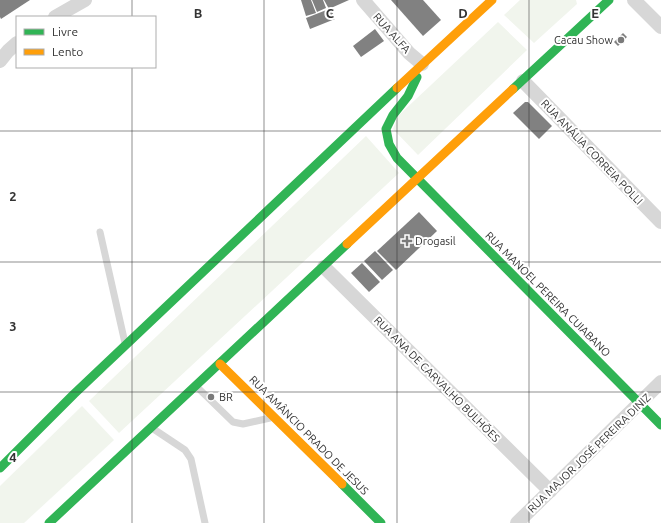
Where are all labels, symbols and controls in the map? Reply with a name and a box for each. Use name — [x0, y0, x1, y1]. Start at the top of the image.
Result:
text: B — [194, 6, 203, 20]
text: C — [326, 6, 335, 20]
text: D — [458, 6, 468, 20]
text: E — [591, 6, 599, 20]
street label: RUA ALFA — [371, 11, 414, 56]
legend — [16, 16, 156, 68]
text: Livre — [52, 25, 78, 38]
place label: Cacau Show — [554, 34, 613, 46]
marker: Cacau Show — [616, 35, 626, 45]
text: Lento — [52, 45, 83, 58]
street label: RUA ANÁLIA CORREIA POLLI — [539, 96, 646, 207]
text: 2 — [9, 189, 17, 203]
street label: RUA MANOEL PEREIRA CUIABANO — [483, 229, 613, 359]
place label: Drogasil — [415, 235, 456, 247]
marker: Drogasil — [402, 236, 412, 246]
street label: RUA ANA DE CARVALHO BULHÕES — [372, 314, 502, 444]
text: 3 — [9, 319, 17, 333]
street label: RUA AMÂNCIO PRADO DE JESUS — [247, 372, 372, 497]
street label: RUA MAJOR JOSÉ PEREIRA DINIZ — [525, 390, 653, 515]
place label: BR — [219, 391, 233, 403]
marker: BR — [206, 392, 216, 402]
text: 4 — [9, 450, 17, 464]

